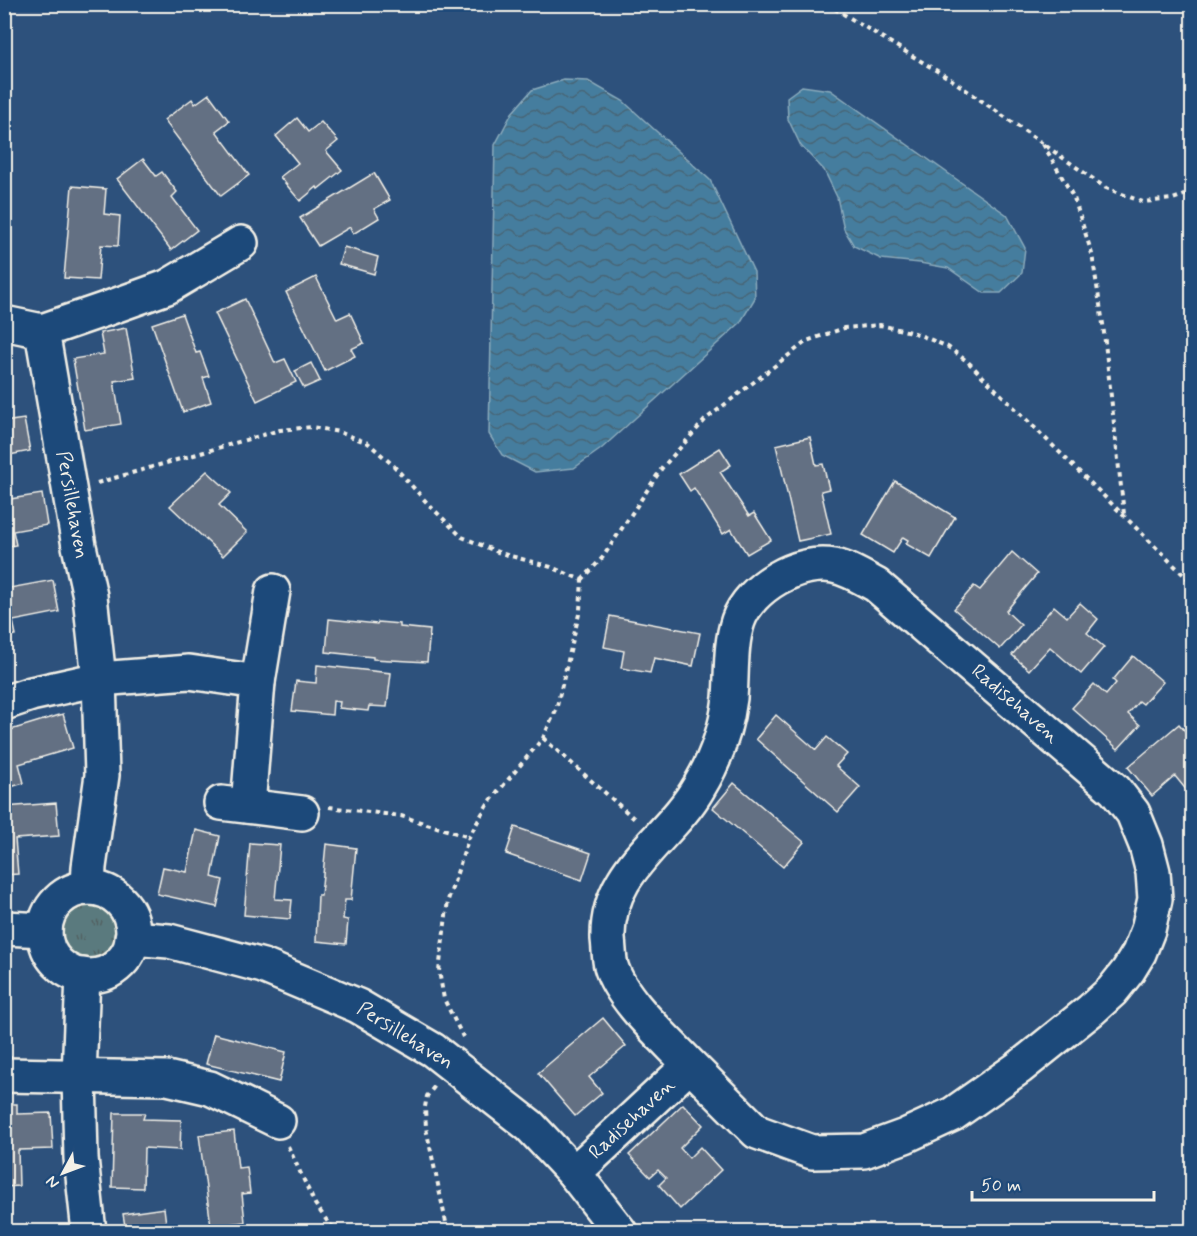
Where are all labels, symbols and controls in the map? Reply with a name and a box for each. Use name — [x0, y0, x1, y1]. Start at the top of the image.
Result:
street label: Persillehaven — [49, 449, 95, 561]
street label: Radisehaven — [965, 658, 1065, 750]
street label: Persillehaven — [352, 996, 458, 1076]
street label: Radisehaven — [583, 1072, 681, 1166]
north arrow — [33, 1143, 93, 1203]
scale bar — [972, 1164, 1154, 1202]
text: N — [41, 1171, 64, 1193]
text: 50 m — [981, 1174, 1021, 1198]

